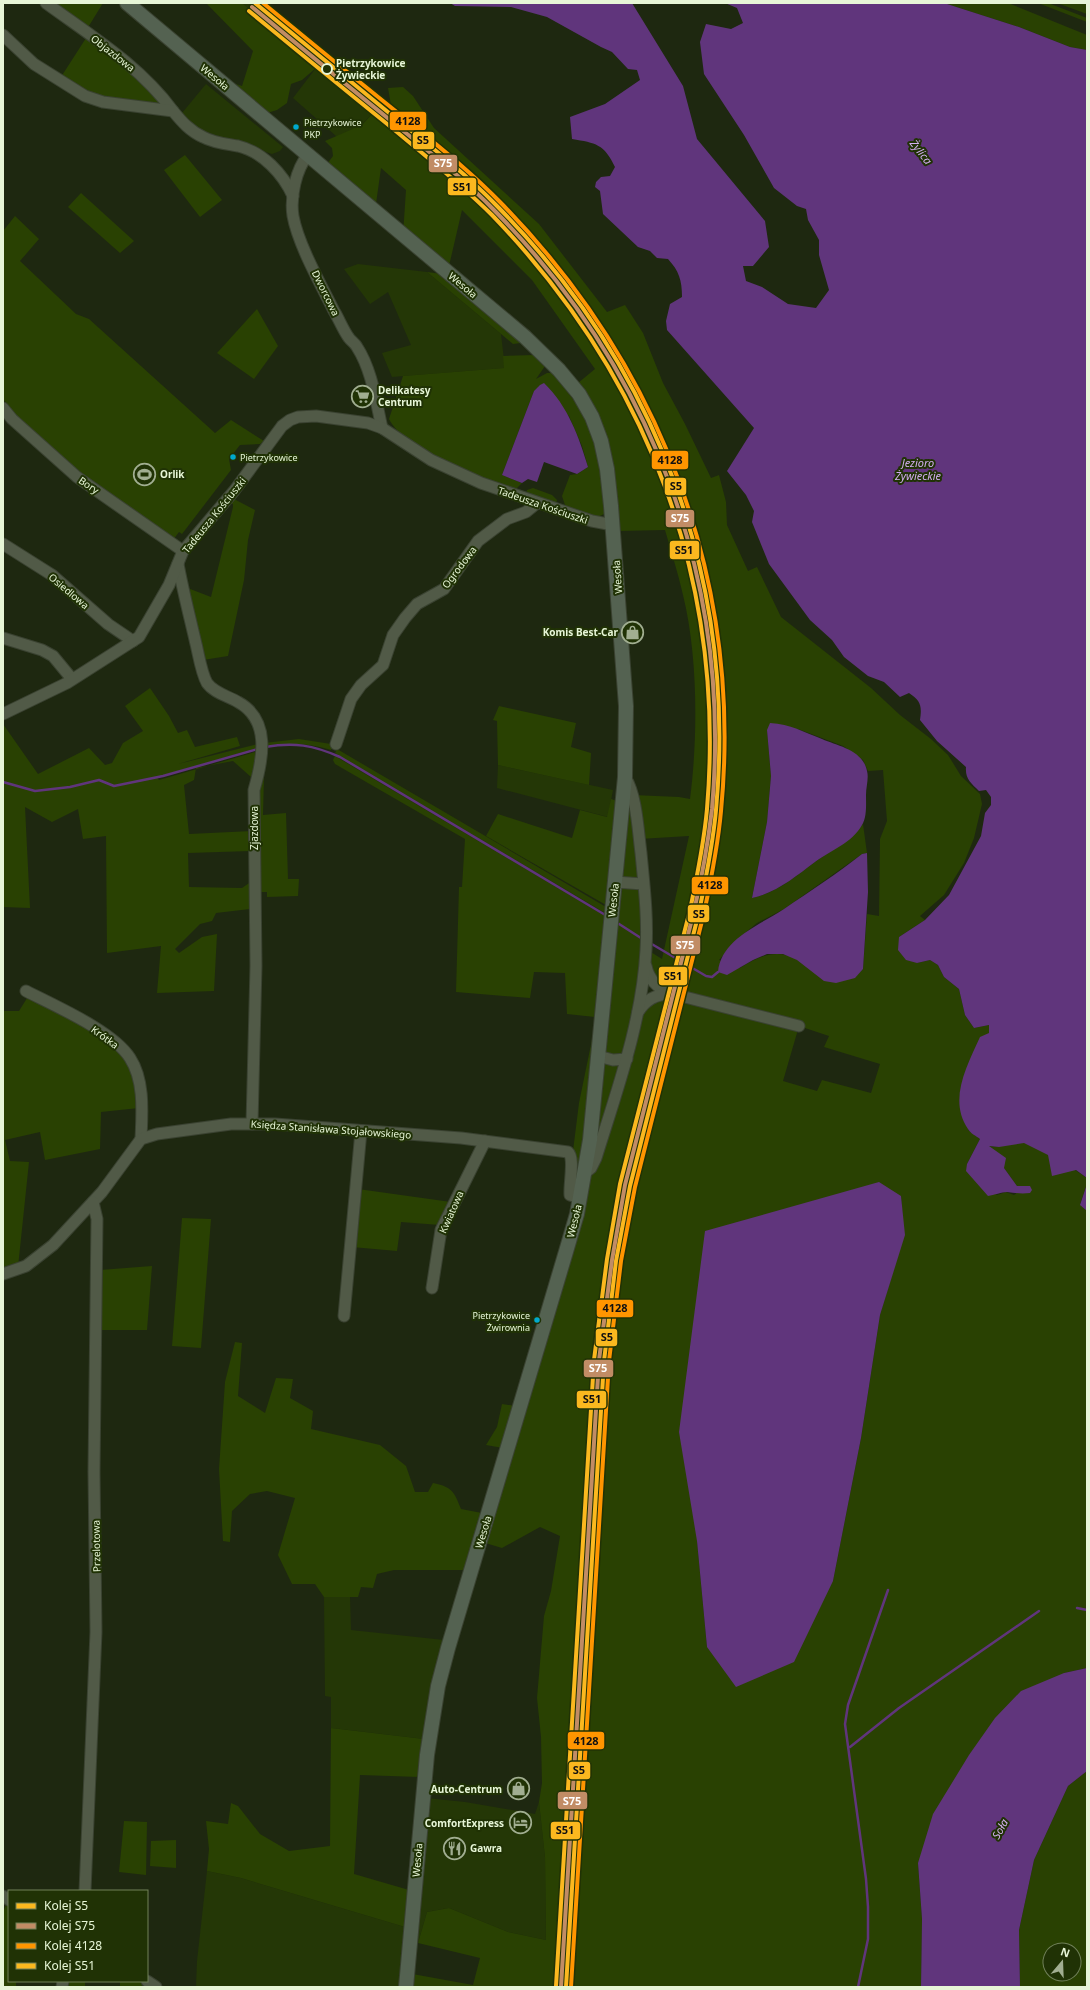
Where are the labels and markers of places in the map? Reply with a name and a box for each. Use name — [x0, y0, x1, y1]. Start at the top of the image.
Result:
place label: Pietrzykowice Żywieckie — [336, 56, 406, 82]
marker: Pietrzykowice Żywieckie — [321, 63, 333, 75]
place label: Pietrzykowice PKP — [304, 116, 362, 141]
marker: Pietrzykowice PKP — [291, 122, 301, 132]
supermarket icon: Delikatesy Centrum — [349, 383, 375, 409]
place label: Delikatesy Centrum — [378, 383, 431, 409]
place label: Pietrzykowice — [240, 451, 298, 464]
marker: Pietrzykowice — [228, 452, 238, 462]
sports icon: Orlik — [132, 461, 158, 487]
place label: Orlik — [160, 467, 185, 481]
shop icon: Komis Best-Car — [620, 619, 646, 645]
place label: Komis Best-Car — [543, 625, 619, 639]
place label: Pietrzykowice Żwirownia — [473, 1309, 530, 1334]
marker: Pietrzykowice Żwirownia — [532, 1315, 542, 1325]
shop icon: Auto-Centrum — [505, 1776, 531, 1802]
place label: Auto-Centrum — [431, 1782, 502, 1796]
hotel icon: ComfortExpress — [507, 1810, 533, 1836]
place label: ComfortExpress — [425, 1816, 504, 1830]
restaurant icon: Gawra — [441, 1835, 467, 1861]
place label: Gawra — [470, 1841, 502, 1855]

